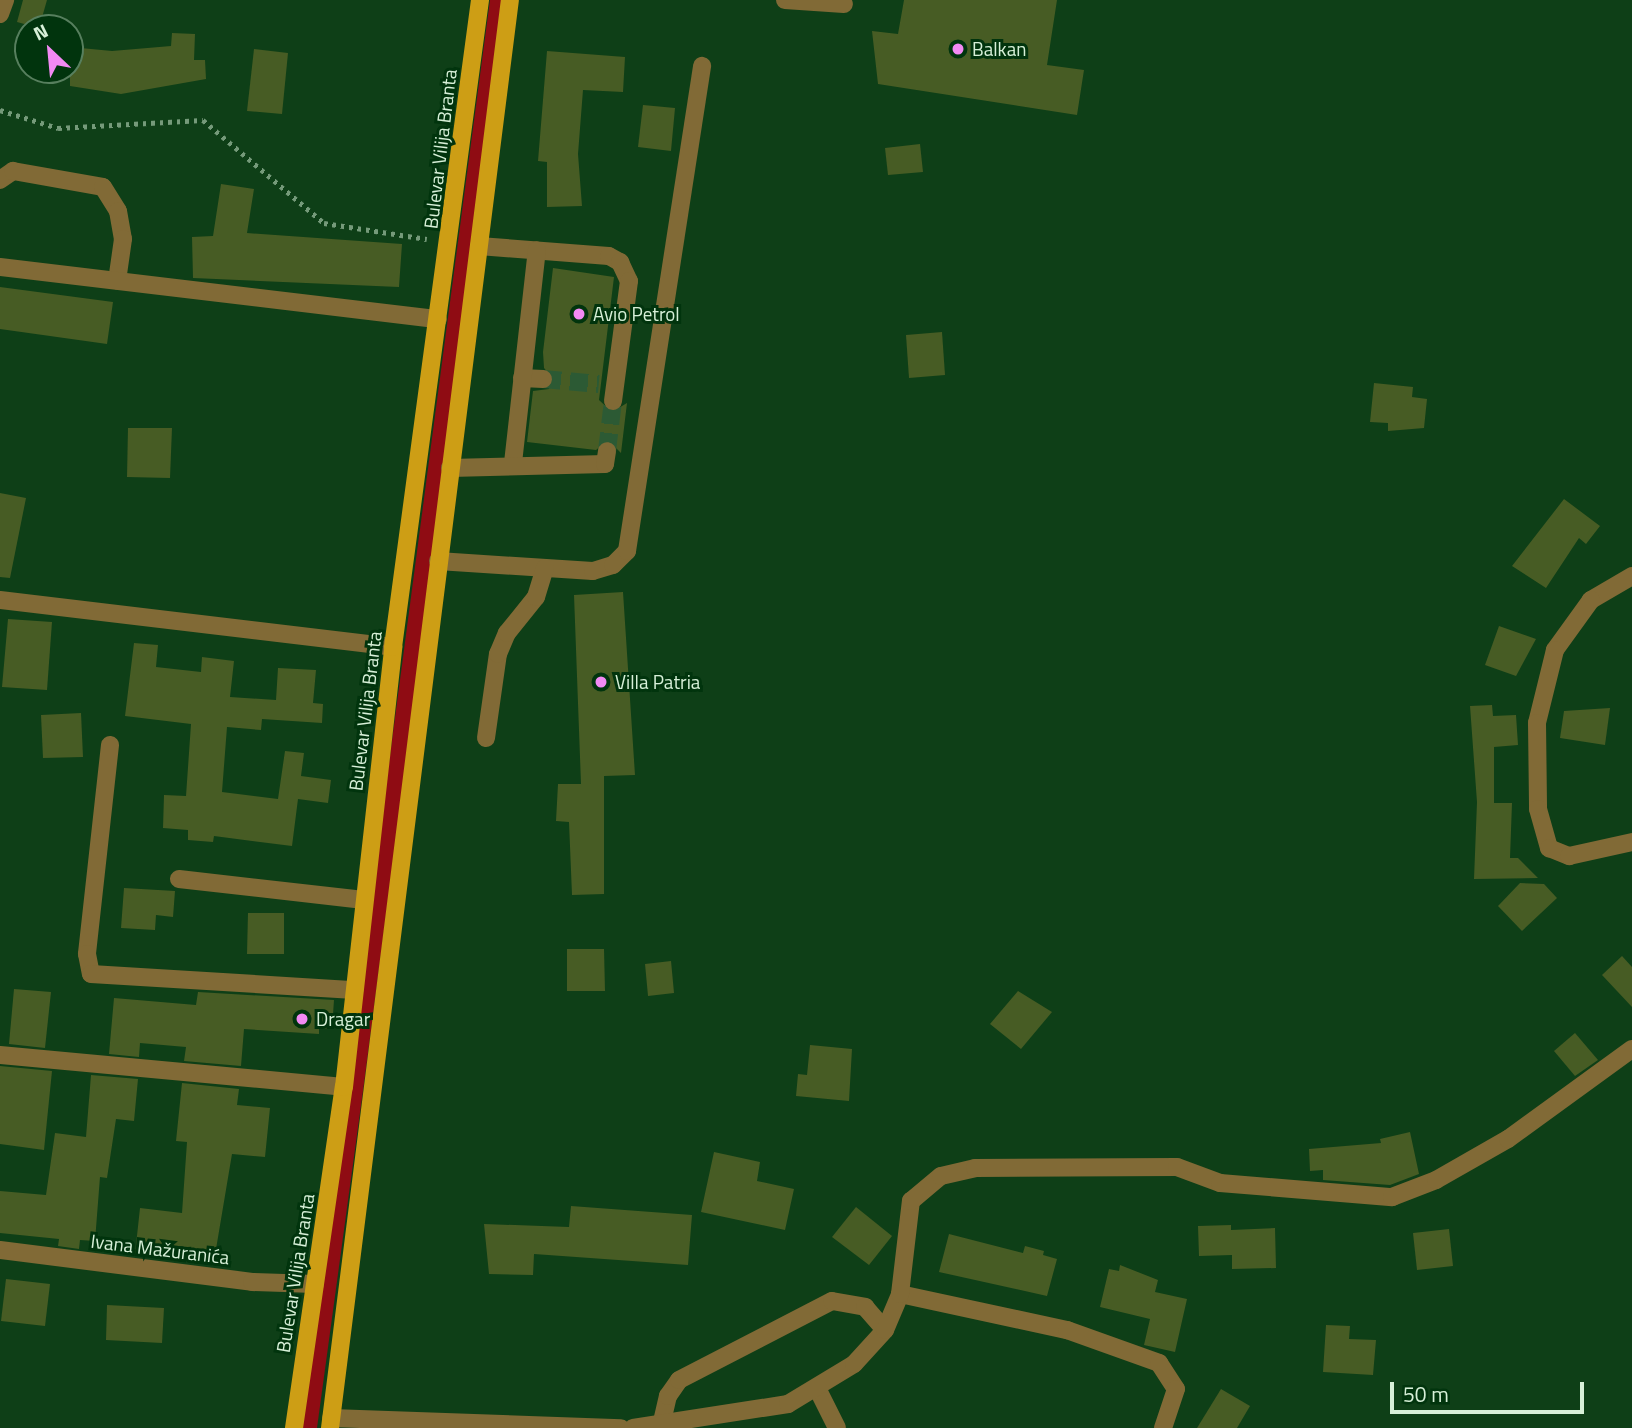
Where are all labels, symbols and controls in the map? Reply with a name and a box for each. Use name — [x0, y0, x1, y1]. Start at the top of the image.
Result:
north arrow — [14, 14, 84, 84]
text: N — [28, 16, 53, 47]
place label: Balkan — [972, 38, 1026, 60]
marker: Balkan — [950, 41, 966, 57]
street label: Bulevar Vilija Branta — [419, 68, 461, 230]
place label: Avio Petrol — [593, 303, 680, 325]
marker: Avio Petrol — [571, 306, 587, 322]
street label: Bulevar Vilija Branta — [344, 630, 386, 792]
place label: Villa Patria — [615, 671, 700, 693]
marker: Villa Patria — [593, 674, 609, 690]
place label: Dragar — [316, 1008, 370, 1030]
marker: Dragar — [294, 1011, 310, 1027]
street label: Bulevar Vilija Branta — [271, 1192, 319, 1354]
street label: Ivana Mažuranića — [89, 1229, 231, 1269]
scale bar — [1394, 1368, 1588, 1412]
text: 50 m — [1403, 1378, 1449, 1410]

